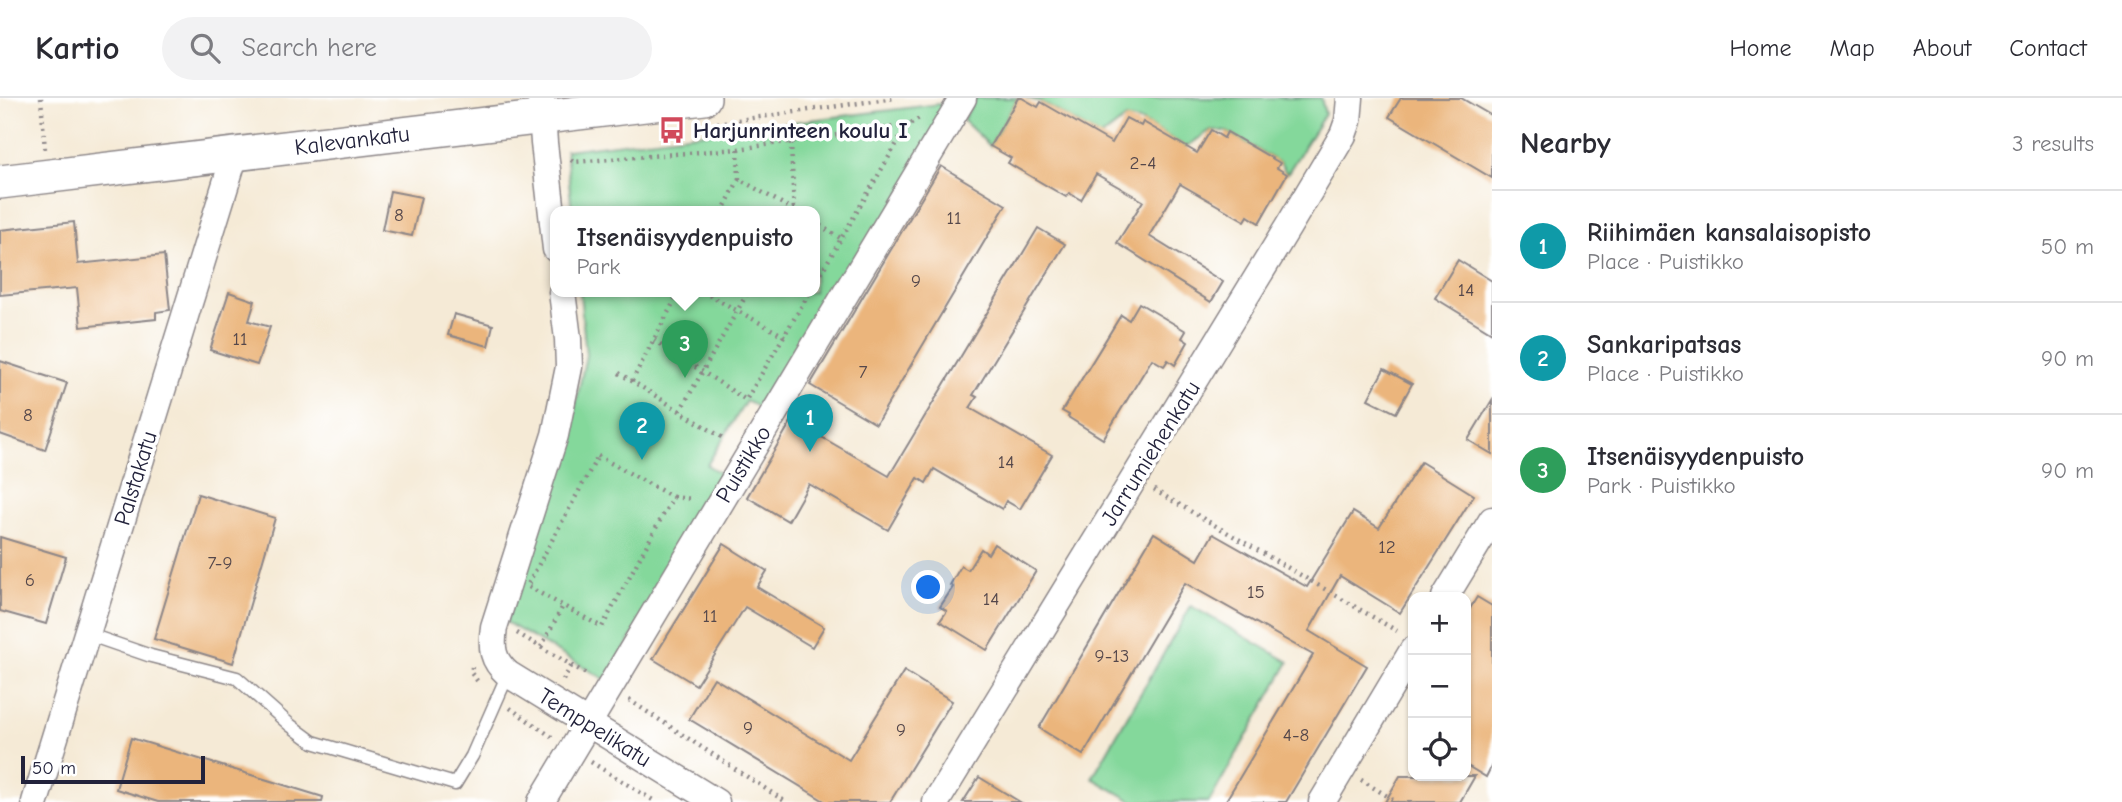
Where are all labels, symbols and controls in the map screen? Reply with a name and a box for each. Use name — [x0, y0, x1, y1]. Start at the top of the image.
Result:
search box — [162, 17, 652, 80]
text: Kartio — [35, 29, 120, 67]
icon: search — [186, 29, 224, 67]
text: Search here — [242, 33, 377, 63]
text: Home — [1730, 34, 1791, 62]
text: Map — [1829, 34, 1875, 62]
text: About — [1913, 34, 1971, 62]
text: Contact — [2009, 34, 2087, 62]
bus stop icon: Harjunrinteen koulu I — [657, 115, 687, 145]
place label: Harjunrinteen koulu I — [693, 117, 908, 144]
street label: Kalevankatu — [293, 120, 411, 161]
text: Nearby — [1520, 126, 1611, 161]
text: 3 results — [2012, 130, 2094, 157]
house number: 2-4 — [1130, 152, 1156, 174]
house number: 8 — [394, 204, 404, 226]
popup — [550, 206, 820, 297]
house number: 11 — [946, 207, 962, 229]
text: Riihimäen kansalaisopisto — [1587, 218, 1871, 248]
text: Itsenäisyydenpuisto — [576, 223, 794, 253]
text: 1 — [1538, 233, 1548, 260]
text: 50 m — [2041, 233, 2094, 260]
text: Place · Puistikko — [1587, 248, 1744, 275]
text: Park — [576, 253, 620, 280]
house number: 9 — [911, 270, 921, 292]
house number: 14 — [1458, 279, 1474, 301]
pin: 3 — [662, 320, 708, 378]
house number: 11 — [232, 328, 248, 350]
text: Sankaripatsas — [1587, 330, 1741, 360]
text: 2 — [1537, 345, 1549, 372]
text: 90 m — [2041, 345, 2094, 372]
text: Place · Puistikko — [1587, 360, 1744, 387]
house number: 7 — [859, 361, 868, 383]
street label: Jarrumiehenkatu — [1095, 376, 1206, 531]
pin: 1 — [787, 394, 833, 452]
pin: 2 — [619, 402, 665, 460]
house number: 8 — [23, 404, 33, 426]
street label: Puistikko — [710, 421, 777, 508]
street label: Palstakatu — [108, 428, 163, 528]
text: Itsenäisyydenpuisto — [1587, 442, 1804, 472]
house number: 14 — [998, 451, 1014, 473]
text: 3 — [1537, 457, 1549, 484]
text: 90 m — [2041, 457, 2094, 484]
text: Park · Puistikko — [1587, 472, 1736, 499]
house number: 12 — [1378, 536, 1396, 558]
house number: 7-9 — [207, 552, 233, 574]
house number: 6 — [25, 569, 35, 591]
your location — [911, 570, 945, 604]
house number: 15 — [1247, 581, 1265, 603]
house number: 14 — [983, 588, 999, 610]
map controls — [1408, 592, 1471, 781]
button: + — [1408, 592, 1471, 655]
house number: 11 — [702, 605, 718, 627]
house number: 9-13 — [1095, 645, 1129, 667]
button: − — [1408, 655, 1471, 718]
street label: Temppelikatu — [533, 682, 656, 773]
house number: 9 — [743, 717, 753, 739]
button: locate — [1408, 718, 1471, 781]
house number: 9 — [896, 719, 906, 741]
house number: 4-8 — [1283, 724, 1309, 746]
scale bar — [21, 753, 205, 785]
text: 50 m — [32, 757, 76, 779]

